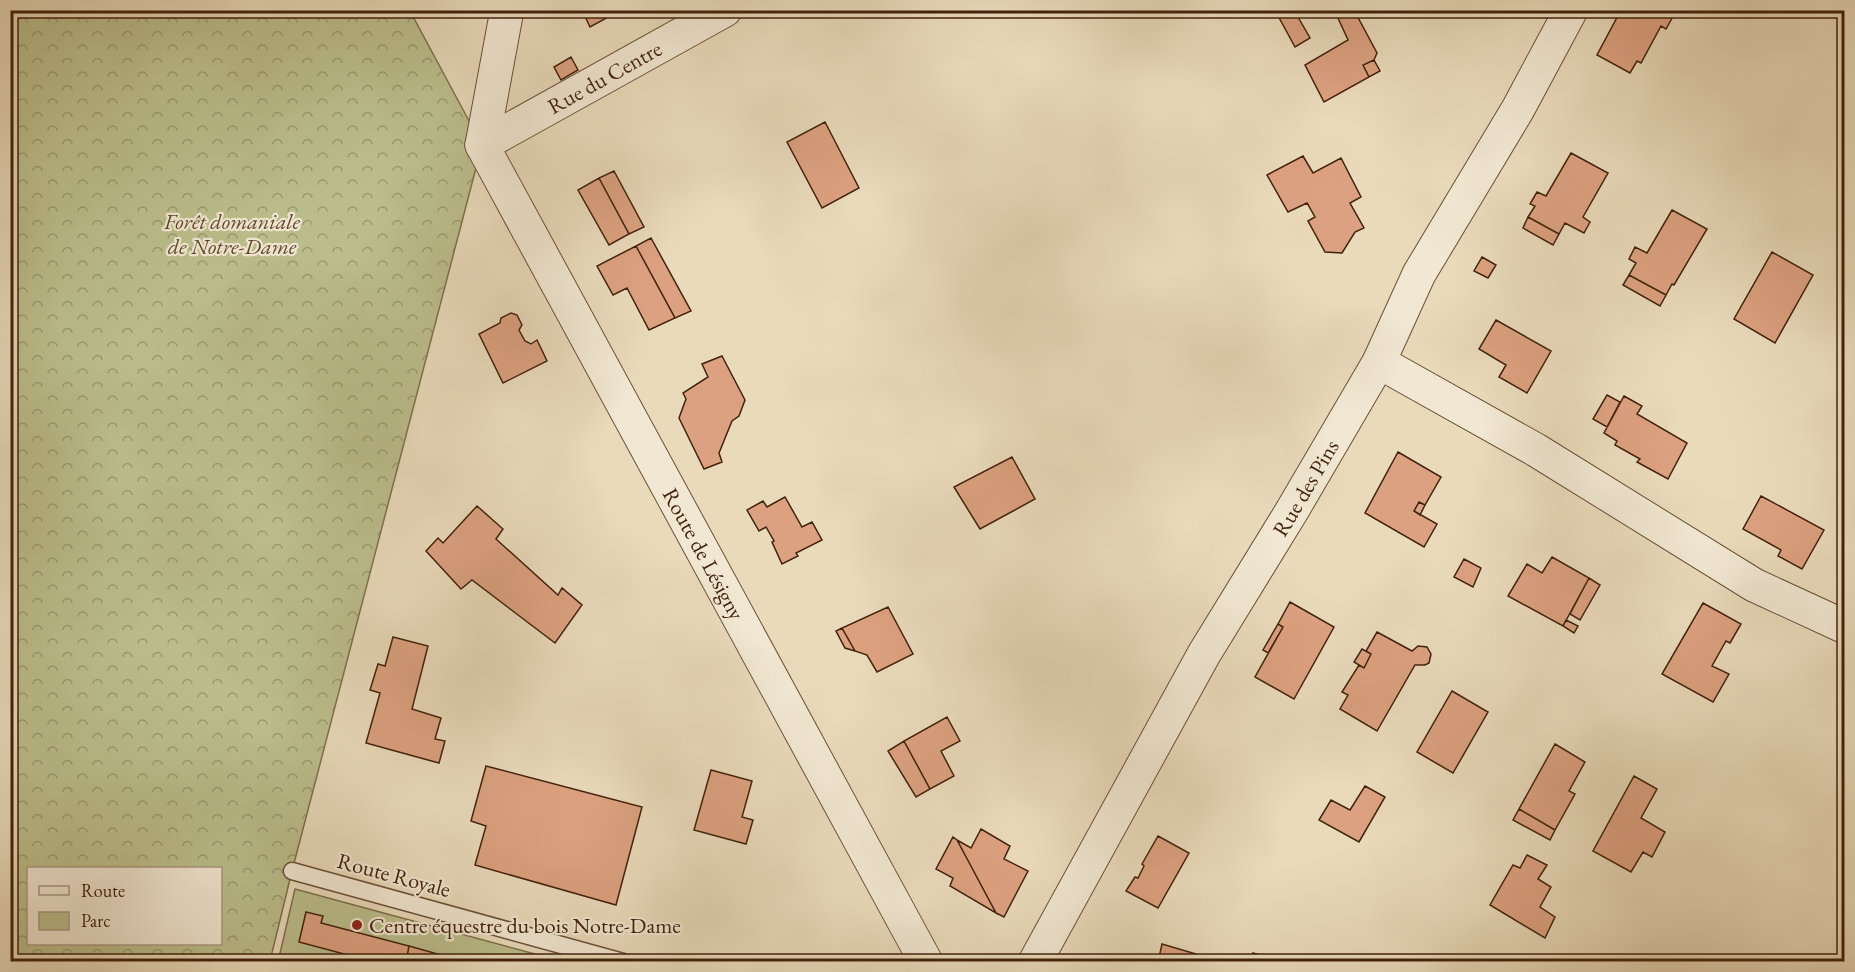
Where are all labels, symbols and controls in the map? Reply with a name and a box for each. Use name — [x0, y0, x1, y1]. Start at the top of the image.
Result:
street label: Rue du Centre — [542, 34, 667, 120]
park label: Forêt domaniale de Notre-Dame — [163, 207, 300, 261]
street label: Rue des Pins — [1265, 434, 1345, 542]
street label: Route de Lésigny — [656, 482, 752, 625]
street label: Route Royale — [334, 846, 454, 904]
legend — [27, 867, 222, 945]
text: Route — [81, 879, 125, 902]
text: Parc — [81, 909, 111, 932]
place label: Centre équestre du bois Notre-Dame — [369, 911, 681, 940]
marker: Centre équestre du bois Notre-Dame — [350, 918, 364, 932]

